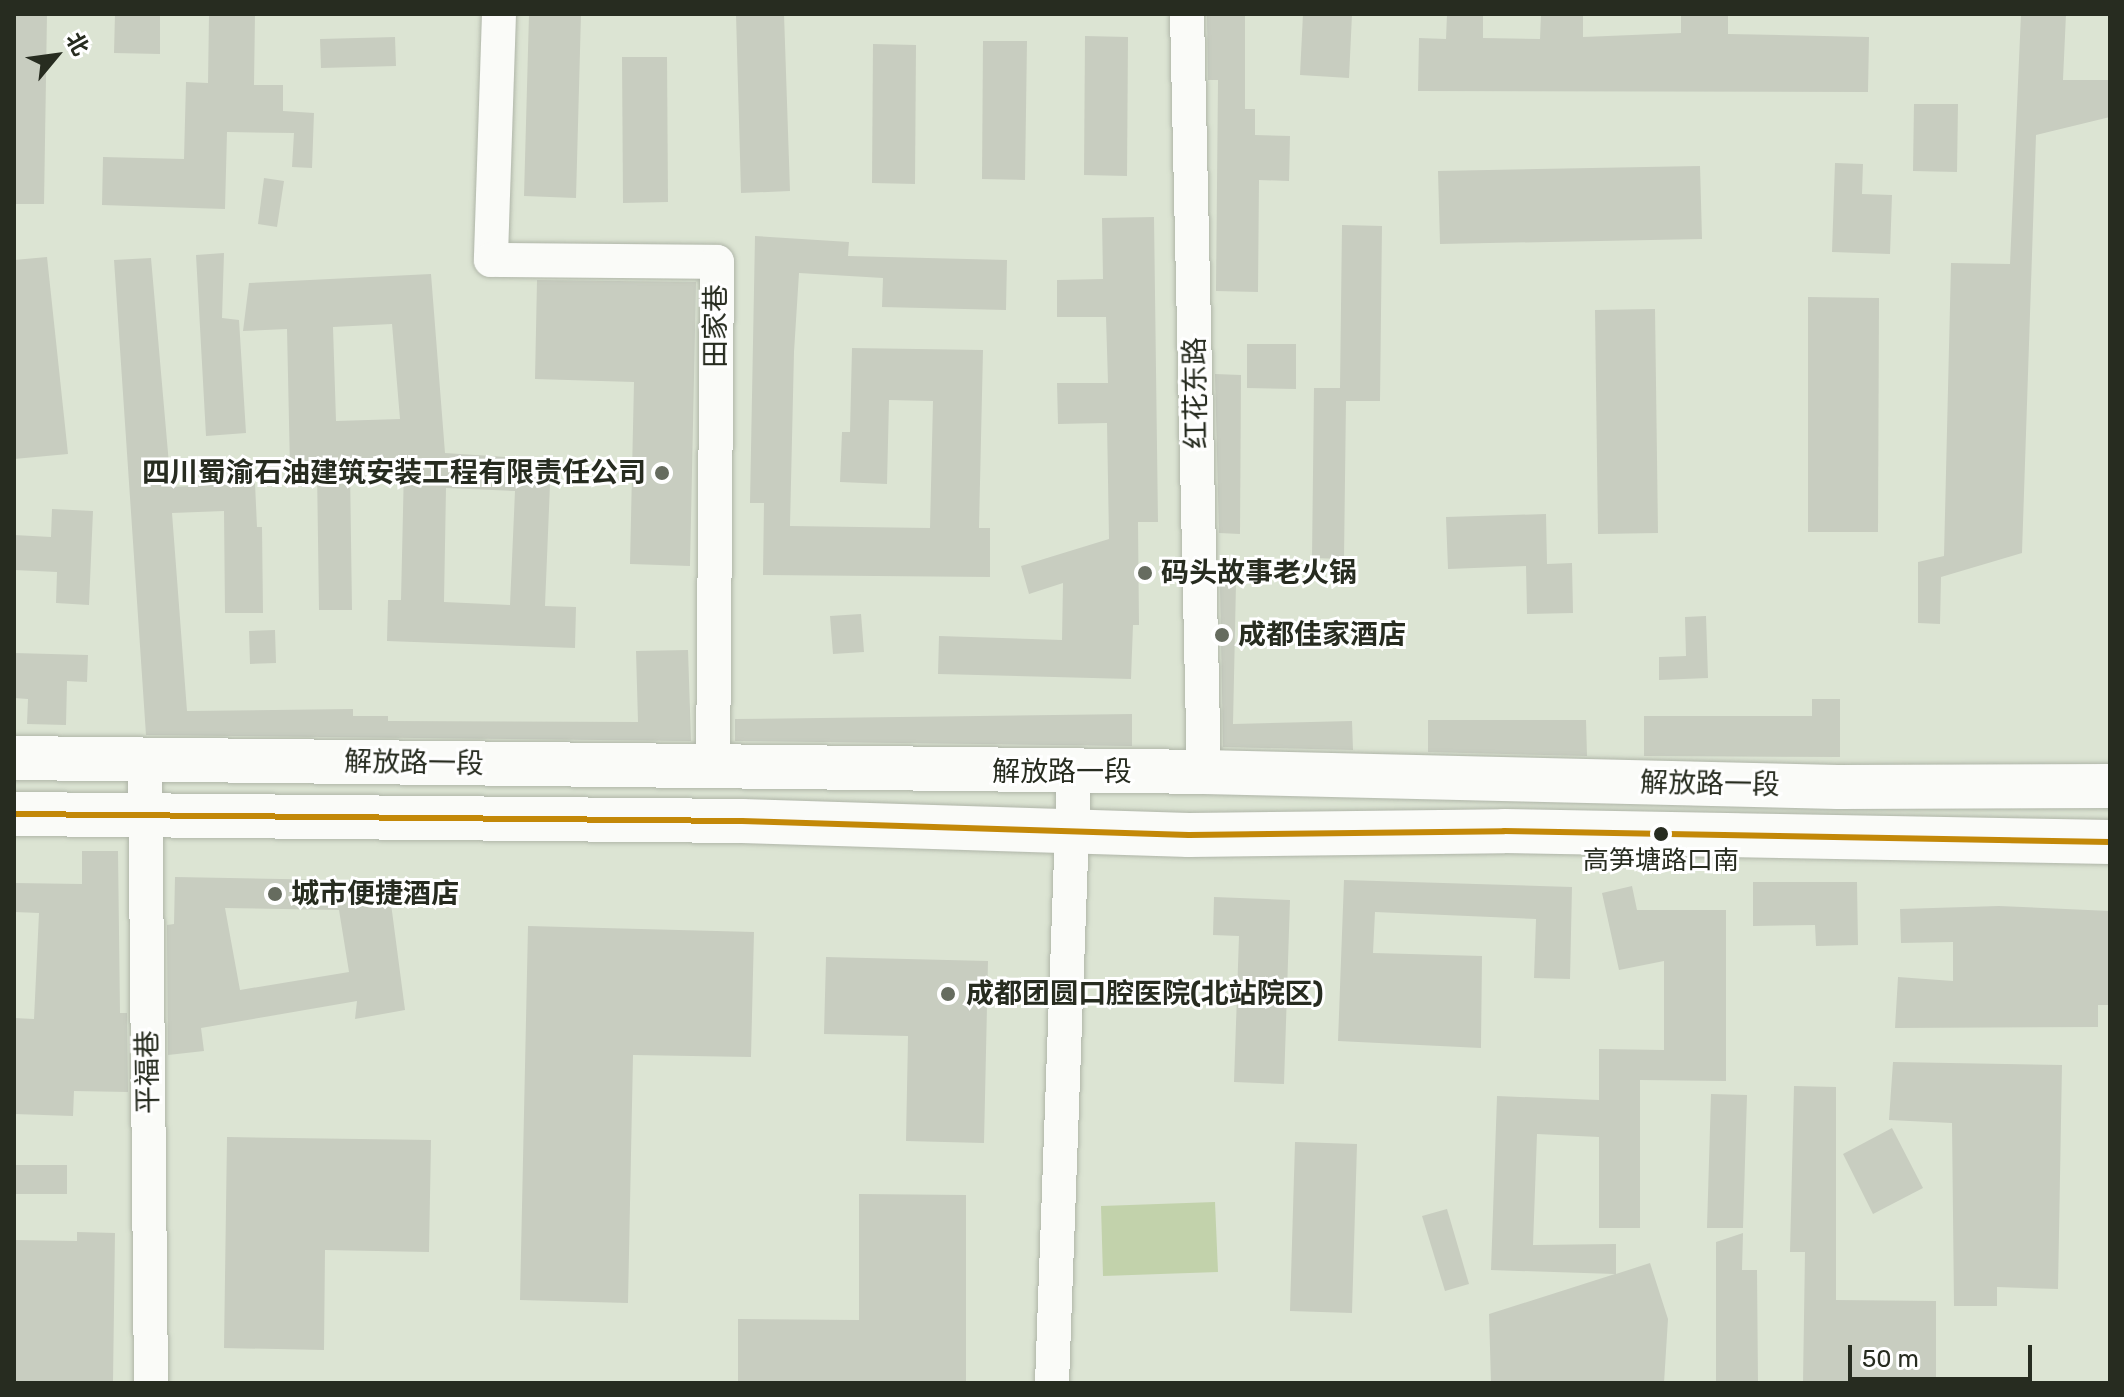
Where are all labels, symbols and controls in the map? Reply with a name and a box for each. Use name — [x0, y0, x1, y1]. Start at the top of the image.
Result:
north arrow — [16, 16, 96, 96]
text: 北 — [60, 28, 95, 60]
street label: 田家巷 — [699, 284, 733, 368]
street label: 红花东路 — [1178, 337, 1214, 449]
place label: 四川蜀渝石油建筑安装工程有限责任公司 — [142, 456, 646, 490]
marker: 四川蜀渝石油建筑安装工程有限责任公司 — [653, 464, 671, 482]
place label: 码头故事老火锅 — [1161, 556, 1357, 590]
marker: 码头故事老火锅 — [1136, 564, 1154, 582]
place label: 成都佳家酒店 — [1238, 618, 1406, 652]
marker: 成都佳家酒店 — [1213, 626, 1231, 644]
street label: 解放路一段 — [344, 745, 484, 781]
street label: 解放路一段 — [992, 755, 1132, 789]
street label: 解放路一段 — [1640, 766, 1780, 802]
marker: 高笋塘路口南 — [1653, 826, 1669, 842]
place label: 高笋塘路口南 — [1583, 845, 1739, 877]
place label: 城市便捷酒店 — [291, 877, 459, 911]
marker: 城市便捷酒店 — [266, 885, 284, 903]
place label: 成都团圆口腔医院(北站院区) — [966, 977, 1324, 1011]
marker: 成都团圆口腔医院(北站院区) — [937, 983, 959, 1005]
street label: 平福巷 — [130, 1030, 166, 1114]
scale bar — [1852, 1329, 2036, 1379]
text: 50 m — [1862, 1345, 1919, 1373]

